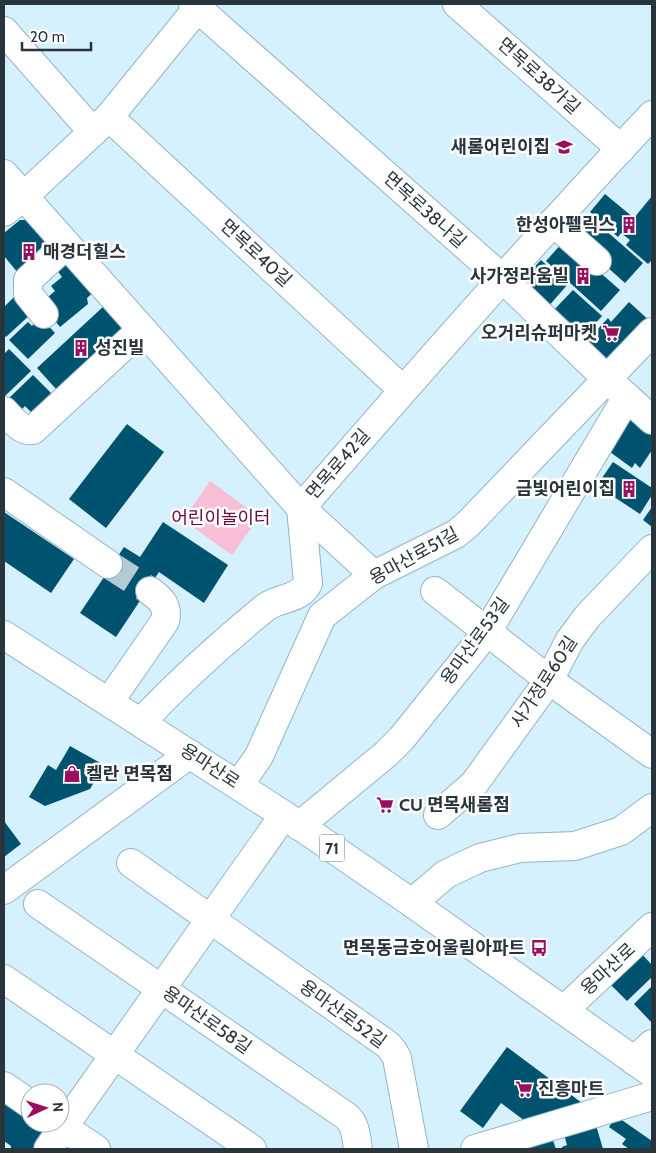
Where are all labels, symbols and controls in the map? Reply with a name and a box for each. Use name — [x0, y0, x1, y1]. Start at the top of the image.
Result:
scale bar — [22, 20, 91, 52]
text: 20 m — [30, 28, 65, 46]
street label: 면목로38가길 — [493, 33, 585, 119]
place label: 새롬어린이집 — [451, 136, 550, 158]
school or university icon: 새롬어린이집 — [554, 137, 574, 157]
street label: 면목로38나길 — [379, 167, 471, 253]
place label: 한성아펠릭스 — [516, 214, 615, 236]
street label: 면목로40길 — [216, 215, 296, 291]
building icon: 한성아펠릭스 — [619, 215, 639, 235]
place label: 매경더힐스 — [43, 241, 126, 263]
building icon: 매경더힐스 — [19, 242, 39, 262]
place label: 사가정라움빌 — [470, 265, 569, 287]
building icon: 사가정라움빌 — [573, 266, 593, 286]
place label: 오거리슈퍼마켓 — [481, 322, 597, 344]
supermarket icon: 오거리슈퍼마켓 — [601, 323, 621, 343]
place label: 성진빌 — [95, 337, 145, 359]
building icon: 성진빌 — [71, 338, 91, 358]
street label: 면목로42길 — [301, 424, 375, 504]
place label: 금빛어린이집 — [516, 478, 615, 500]
building icon: 금빛어린이집 — [619, 479, 639, 499]
park label: 어린이놀이터 — [171, 507, 271, 529]
street label: 용마산로51길 — [366, 523, 462, 589]
street label: 용마산로53길 — [436, 593, 514, 689]
street label: 사가정로60길 — [506, 632, 582, 732]
street label: 용마산로 — [176, 739, 244, 793]
place label: 켈란 면목점 — [86, 763, 173, 785]
shop icon: 켈란 면목점 — [62, 764, 82, 784]
place label: CU 면목새롬점 — [399, 794, 510, 816]
supermarket icon: CU 면목새롬점 — [375, 795, 395, 815]
road number: 71 — [320, 834, 344, 861]
place label: 면목동금호어울림아파트 — [343, 937, 525, 959]
bus stop icon: 면목동금호어울림아파트 — [529, 938, 549, 958]
street label: 용마산로 — [576, 938, 640, 1000]
street label: 용마산로52길 — [295, 975, 391, 1053]
street label: 용마산로58길 — [158, 981, 256, 1059]
place label: 진흥마트 — [538, 1078, 604, 1100]
supermarket icon: 진흥마트 — [514, 1079, 534, 1099]
north arrow — [20, 1083, 70, 1133]
text: N — [49, 1102, 67, 1113]

